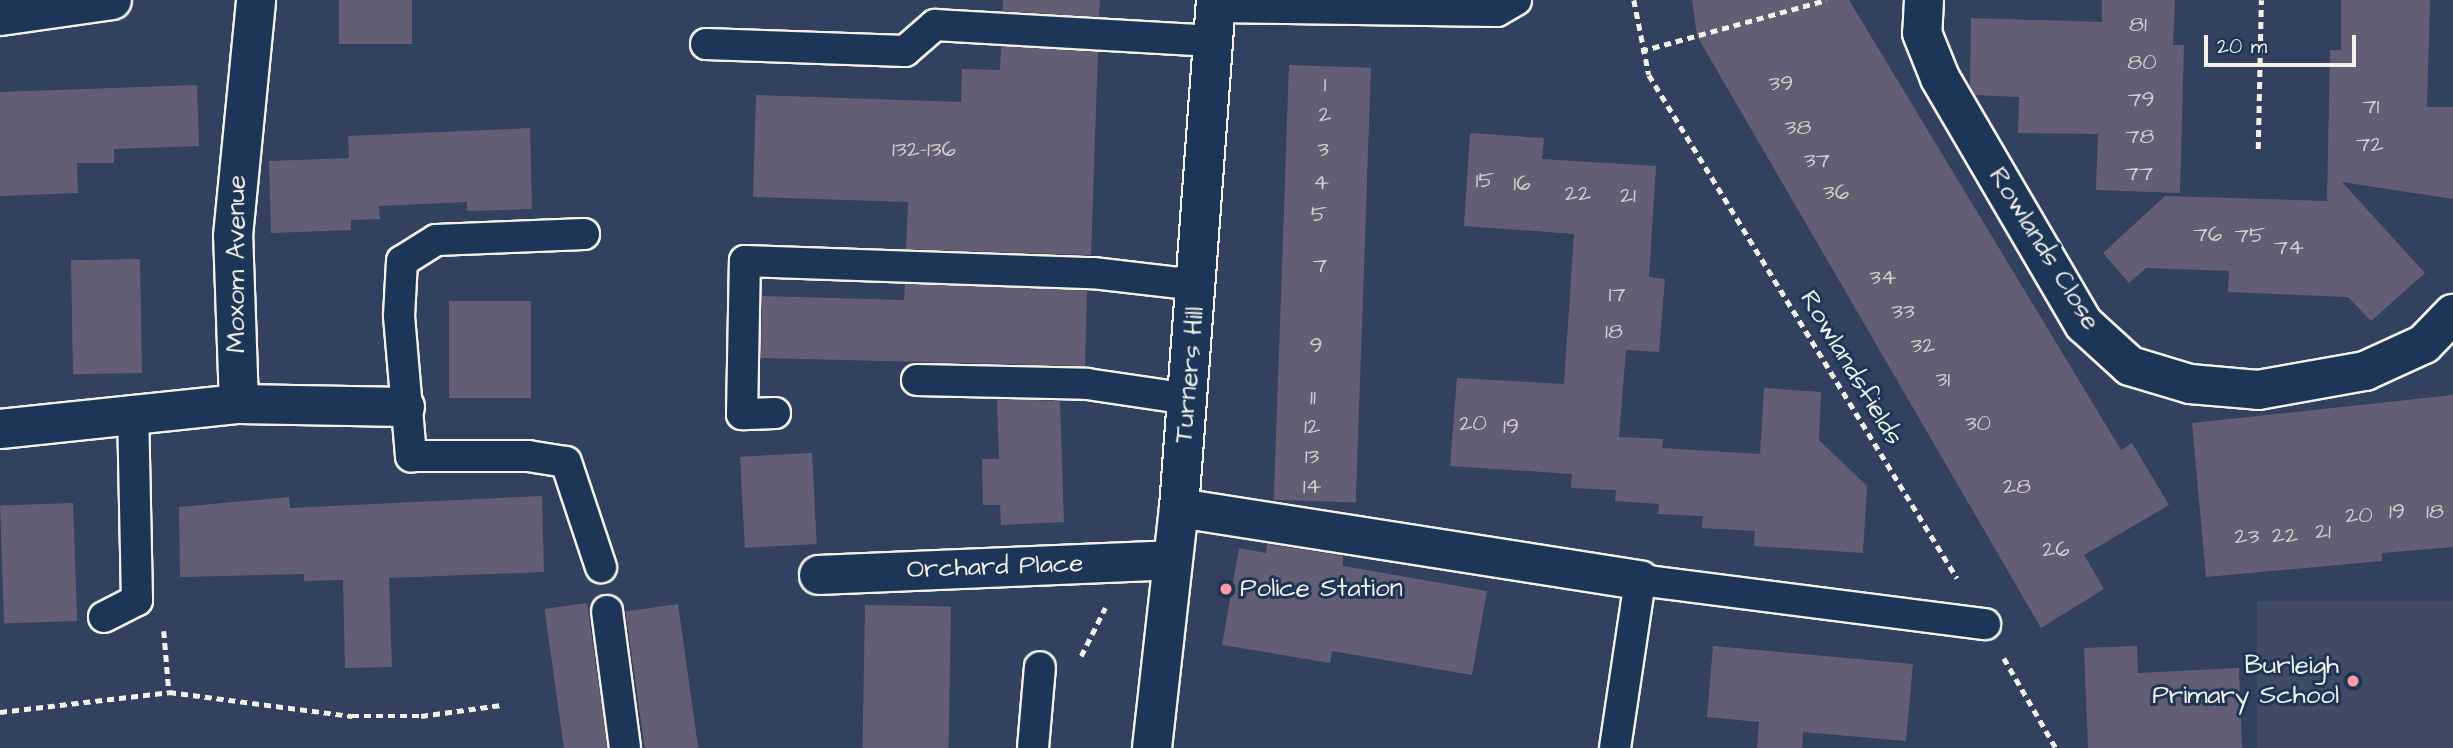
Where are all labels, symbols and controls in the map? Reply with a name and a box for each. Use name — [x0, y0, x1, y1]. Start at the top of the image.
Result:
house number: 81 — [2129, 10, 2147, 38]
scale bar — [2208, 21, 2360, 65]
text: 20 m — [2217, 32, 2267, 61]
house number: 80 — [2127, 48, 2157, 76]
house number: 39 — [1769, 69, 1793, 97]
house number: 1 — [1324, 70, 1326, 98]
house number: 79 — [2127, 85, 2155, 113]
house number: 71 — [2362, 92, 2380, 120]
house number: 2 — [1318, 100, 1332, 128]
house number: 38 — [1785, 113, 1811, 141]
house number: 78 — [2125, 122, 2155, 150]
house number: 72 — [2356, 130, 2384, 158]
house number: 132-136 — [892, 135, 956, 163]
house number: 3 — [1317, 135, 1329, 163]
house number: 37 — [1804, 146, 1830, 174]
house number: 77 — [2125, 159, 2153, 187]
street label: Rowlands Close — [1982, 162, 2106, 336]
house number: 15 — [1475, 166, 1495, 194]
house number: 4 — [1313, 168, 1329, 196]
house number: 16 — [1513, 169, 1531, 197]
street label: Moxom Avenue — [221, 175, 253, 353]
house number: 36 — [1823, 178, 1849, 206]
house number: 22 — [1565, 179, 1591, 207]
house number: 21 — [1620, 181, 1636, 209]
house number: 5 — [1311, 200, 1327, 228]
house number: 76 — [2194, 220, 2222, 248]
house number: 75 — [2235, 221, 2265, 249]
house number: 74 — [2274, 233, 2304, 261]
house number: 7 — [1313, 251, 1327, 279]
house number: 34 — [1869, 263, 1897, 291]
house number: 17 — [1608, 280, 1626, 308]
street label: Rowlandsfields — [1793, 285, 1909, 451]
house number: 33 — [1891, 297, 1915, 325]
street label: Turners Hill — [1169, 306, 1211, 444]
house number: 18 — [1605, 317, 1623, 345]
house number: 9 — [1309, 331, 1323, 359]
house number: 32 — [1911, 331, 1935, 359]
house number: 31 — [1936, 365, 1950, 393]
house number: 11 — [1310, 383, 1316, 411]
house number: 20 — [1459, 409, 1487, 437]
house number: 30 — [1965, 409, 1991, 437]
house number: 12 — [1304, 412, 1320, 440]
house number: 19 — [1503, 412, 1519, 440]
house number: 13 — [1305, 442, 1319, 470]
house number: 14 — [1303, 472, 1321, 500]
house number: 28 — [2003, 472, 2031, 500]
house number: 19 — [2389, 497, 2405, 525]
house number: 18 — [2426, 497, 2444, 525]
house number: 20 — [2345, 501, 2373, 529]
house number: 21 — [2315, 517, 2331, 545]
house number: 22 — [2272, 521, 2298, 549]
house number: 23 — [2235, 522, 2259, 550]
house number: 26 — [2042, 535, 2070, 563]
street label: Orchard Place — [906, 548, 1084, 586]
place label: Police Station — [1240, 573, 1403, 605]
marker: Police Station — [1218, 581, 1234, 597]
place label: Burleigh Primary School — [2152, 650, 2339, 712]
marker: Burleigh Primary School — [2345, 673, 2361, 689]

